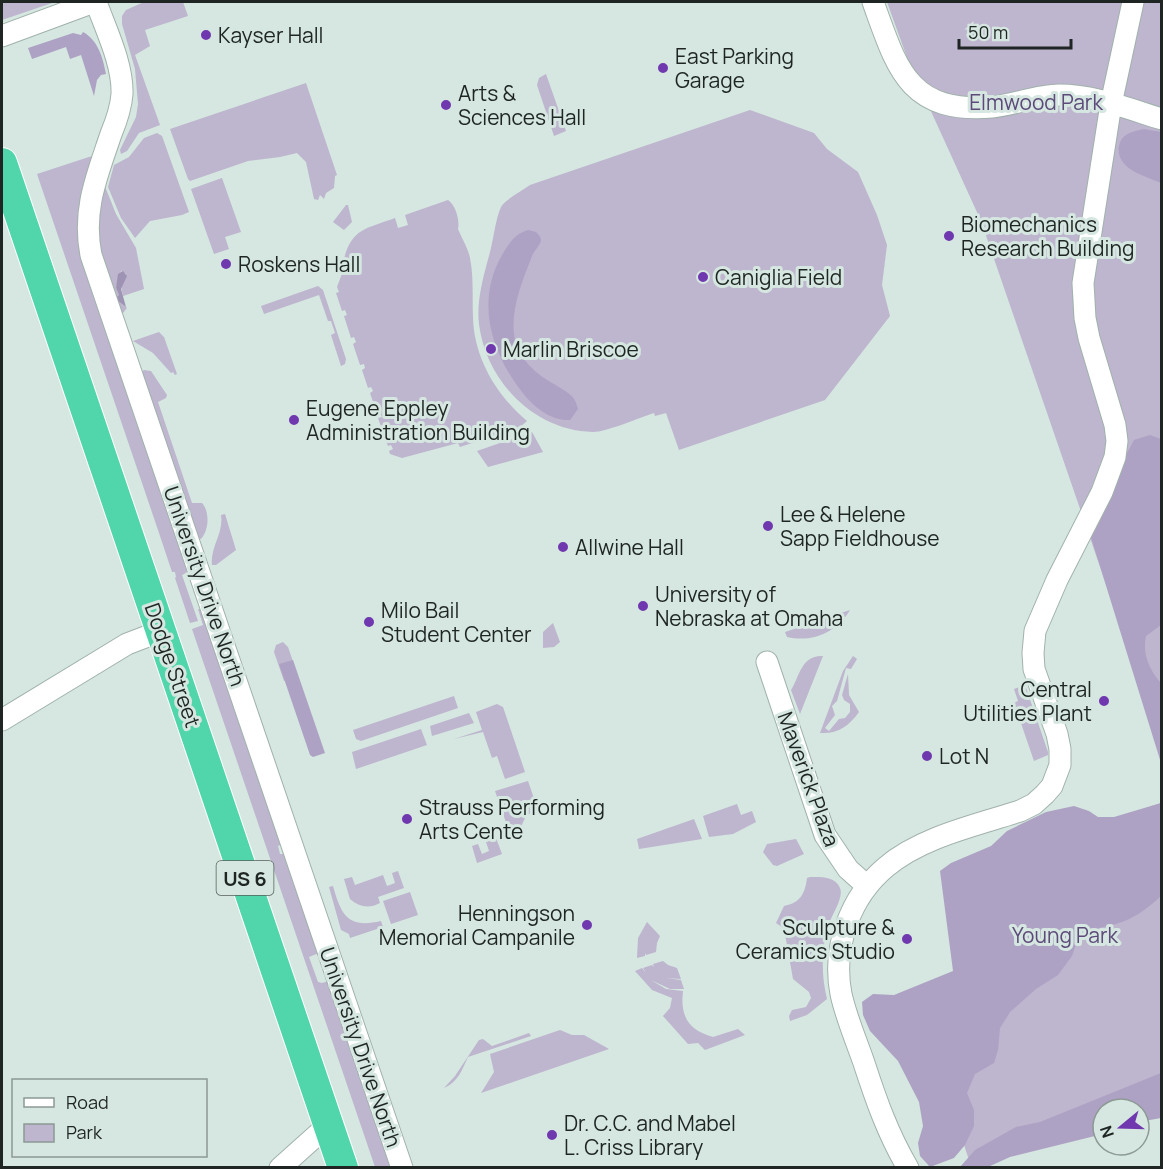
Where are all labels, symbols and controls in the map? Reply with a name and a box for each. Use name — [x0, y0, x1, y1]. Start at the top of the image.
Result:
scale bar — [959, 12, 1072, 50]
text: 50 m — [968, 20, 1008, 44]
place label: Kayser Hall — [218, 21, 324, 49]
marker: Kayser Hall — [199, 28, 213, 42]
place label: East Parking Garage — [675, 42, 794, 94]
marker: East Parking Garage — [656, 61, 670, 75]
place label: Arts & Sciences Hall — [458, 79, 586, 131]
park label: Elmwood Park — [969, 88, 1103, 116]
marker: Arts & Sciences Hall — [439, 98, 453, 112]
place label: Biomechanics Research Building — [961, 210, 1134, 262]
marker: Biomechanics Research Building — [942, 229, 956, 243]
place label: Roskens Hall — [238, 250, 360, 278]
marker: Roskens Hall — [219, 257, 233, 271]
place label: Caniglia Field — [715, 263, 842, 291]
marker: Caniglia Field — [696, 270, 710, 284]
place label: Marlin Briscoe — [503, 335, 639, 363]
marker: Marlin Briscoe — [484, 342, 498, 356]
place label: Eugene Eppley Administration Building — [306, 394, 530, 446]
marker: Eugene Eppley Administration Building — [287, 413, 301, 427]
street label: University Drive North — [158, 482, 252, 690]
place label: Lee & Helene Sapp Fieldhouse — [780, 500, 939, 552]
marker: Lee & Helene Sapp Fieldhouse — [761, 519, 775, 533]
place label: Allwine Hall — [575, 533, 684, 561]
marker: Allwine Hall — [556, 540, 570, 554]
place label: University of Nebraska at Omaha — [655, 580, 843, 632]
place label: Milo Bail Student Center — [381, 596, 532, 648]
street label: Dodge Street — [139, 599, 207, 731]
marker: University of Nebraska at Omaha — [636, 599, 650, 613]
marker: Milo Bail Student Center — [362, 615, 376, 629]
place label: Central Utilities Plant — [963, 675, 1092, 727]
marker: Central Utilities Plant — [1097, 694, 1111, 708]
street label: Maverick Plaza — [772, 708, 846, 850]
place label: Lot N — [939, 742, 989, 770]
marker: Lot N — [920, 749, 934, 763]
place label: Strauss Performing Arts Cente — [419, 793, 605, 845]
marker: Strauss Performing Arts Cente — [400, 812, 414, 826]
road number: US 6 — [216, 861, 274, 895]
place label: Henningson Memorial Campanile — [379, 899, 575, 951]
place label: Sculpture & Ceramics Studio — [736, 913, 895, 965]
marker: Henningson Memorial Campanile — [580, 918, 594, 932]
park label: Young Park — [1012, 921, 1119, 949]
marker: Sculpture & Ceramics Studio — [900, 932, 914, 946]
street label: University Drive North — [314, 943, 408, 1151]
legend — [12, 1079, 207, 1157]
text: Road — [66, 1090, 109, 1114]
north arrow — [1091, 1097, 1151, 1157]
place label: Dr. C.C. and Mabel L. Criss Library — [564, 1109, 736, 1161]
text: Park — [66, 1120, 103, 1144]
text: N — [1095, 1123, 1119, 1141]
marker: Dr. C.C. and Mabel L. Criss Library — [545, 1128, 559, 1142]

